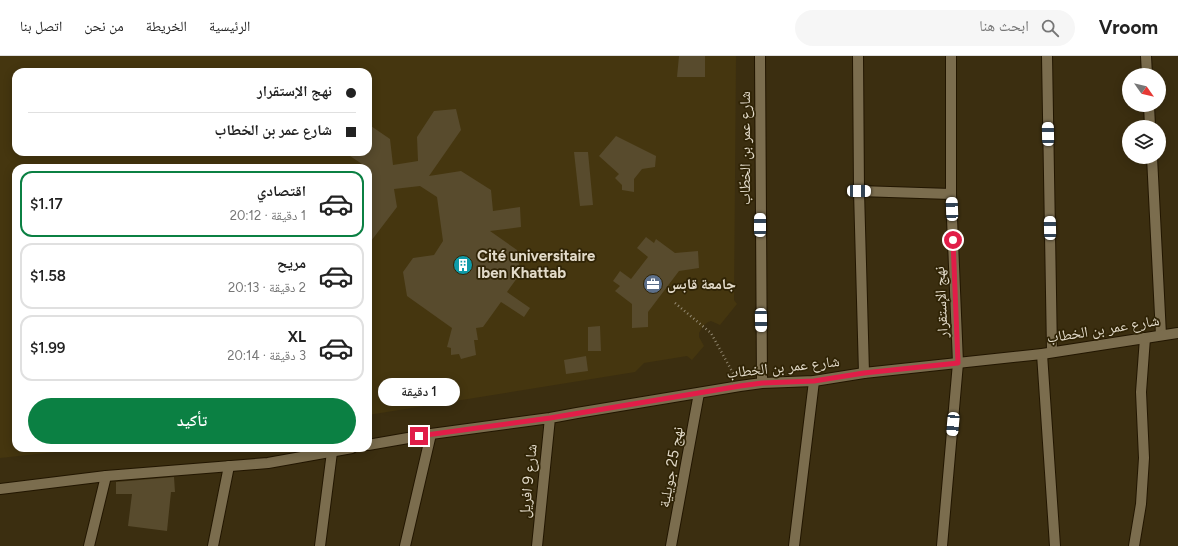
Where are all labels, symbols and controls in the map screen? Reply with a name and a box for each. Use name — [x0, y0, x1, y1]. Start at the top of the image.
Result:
search box — [795, 10, 1075, 46]
text: Vroom — [1099, 16, 1158, 39]
text: ابحث هنا — [979, 17, 1029, 35]
icon: search — [1039, 17, 1061, 39]
text: اتصل بنا — [20, 18, 62, 35]
text: من نحن — [84, 18, 124, 35]
text: الخريطة — [146, 18, 187, 35]
text: الرئيسية — [209, 18, 250, 35]
north arrow — [1122, 68, 1166, 112]
map controls — [1122, 68, 1166, 164]
text: نهج الإستقرار — [257, 82, 332, 100]
street label: شارع عمر بن الخطّاب — [736, 91, 755, 205]
button: layers — [1122, 120, 1166, 164]
text: شارع عمر بن الخطاب — [214, 121, 332, 139]
car — [1042, 122, 1054, 146]
text: اقتصادي — [257, 182, 306, 200]
car — [847, 185, 871, 197]
icon: car — [318, 186, 354, 222]
text: $1.17 — [30, 195, 63, 213]
car — [946, 197, 958, 221]
text: 1 دقيقة · 20:12 — [230, 208, 306, 223]
car — [754, 213, 766, 237]
car — [1044, 216, 1056, 240]
route start — [944, 231, 962, 249]
place label: Cité universitaire Iben Khattab — [477, 247, 596, 282]
text: مريح — [277, 254, 306, 272]
building icon: Cité universitaire Iben Khattab — [452, 254, 474, 276]
icon: car — [318, 258, 354, 294]
street label: نهج الإستقرار — [930, 266, 953, 339]
text: $1.58 — [30, 267, 66, 285]
office icon: جامعة قابس — [642, 273, 664, 295]
place label: جامعة قابس — [667, 275, 736, 293]
text: 2 دقيقة · 20:13 — [228, 280, 306, 295]
car — [755, 308, 767, 332]
street label: شارع عمر بن الخطاب — [1045, 311, 1161, 348]
text: XL — [288, 328, 306, 346]
icon: car — [318, 330, 354, 366]
text: $1.99 — [30, 339, 65, 357]
text: 3 دقيقة · 20:14 — [227, 348, 306, 363]
street label: شارع عمر بن الخطاب — [725, 352, 841, 383]
callout: 1 دقيقة — [378, 378, 460, 406]
text: 1 دقيقة — [401, 384, 437, 399]
button: تأكيد — [28, 398, 356, 444]
car — [946, 412, 960, 436]
street label: نهج 25 جويلية — [655, 425, 688, 509]
route end — [410, 427, 428, 445]
street label: شارع 9 افريل — [515, 443, 542, 519]

